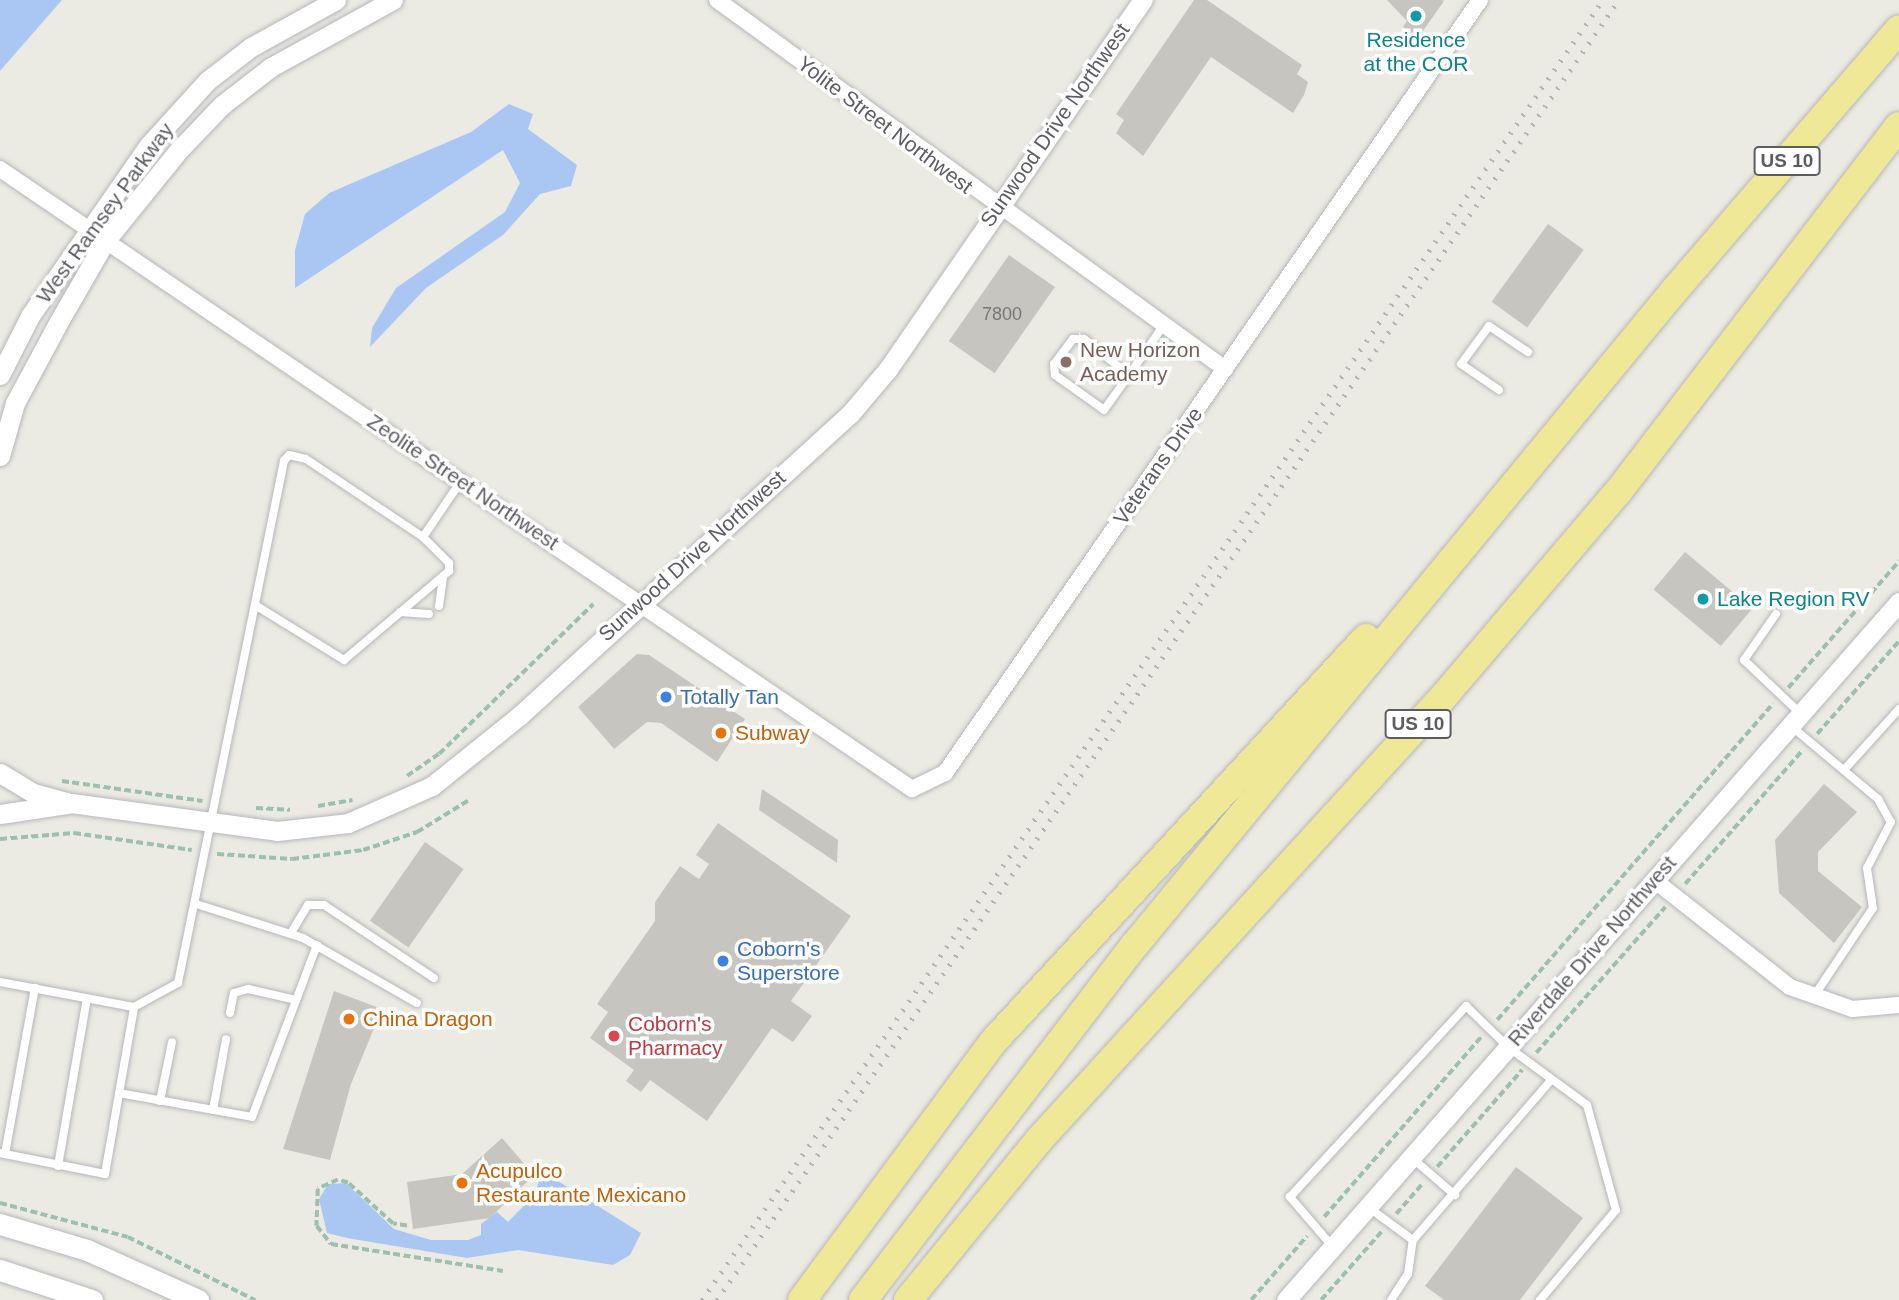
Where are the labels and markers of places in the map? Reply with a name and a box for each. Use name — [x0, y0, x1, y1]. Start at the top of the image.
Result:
marker: Residence at the COR — [1408, 8, 1424, 24]
place label: Residence at the COR — [1363, 27, 1469, 77]
place label: New Horizon Academy — [1080, 337, 1200, 387]
marker: New Horizon Academy — [1058, 354, 1074, 370]
place label: Lake Region RV — [1717, 586, 1870, 612]
marker: Lake Region RV — [1695, 591, 1711, 607]
place label: Totally Tan — [680, 684, 779, 710]
marker: Totally Tan — [658, 689, 674, 705]
place label: Subway — [735, 720, 810, 746]
marker: Subway — [713, 725, 729, 741]
place label: Coborn's Superstore — [737, 936, 840, 986]
marker: Coborn's Superstore — [715, 953, 731, 969]
place label: China Dragon — [363, 1006, 493, 1032]
marker: China Dragon — [341, 1011, 357, 1027]
place label: Coborn's Pharmacy — [628, 1011, 723, 1061]
marker: Coborn's Pharmacy — [606, 1028, 622, 1044]
place label: Acupulco Restaurante Mexicano — [476, 1158, 686, 1208]
marker: Acupulco Restaurante Mexicano — [454, 1175, 470, 1191]

